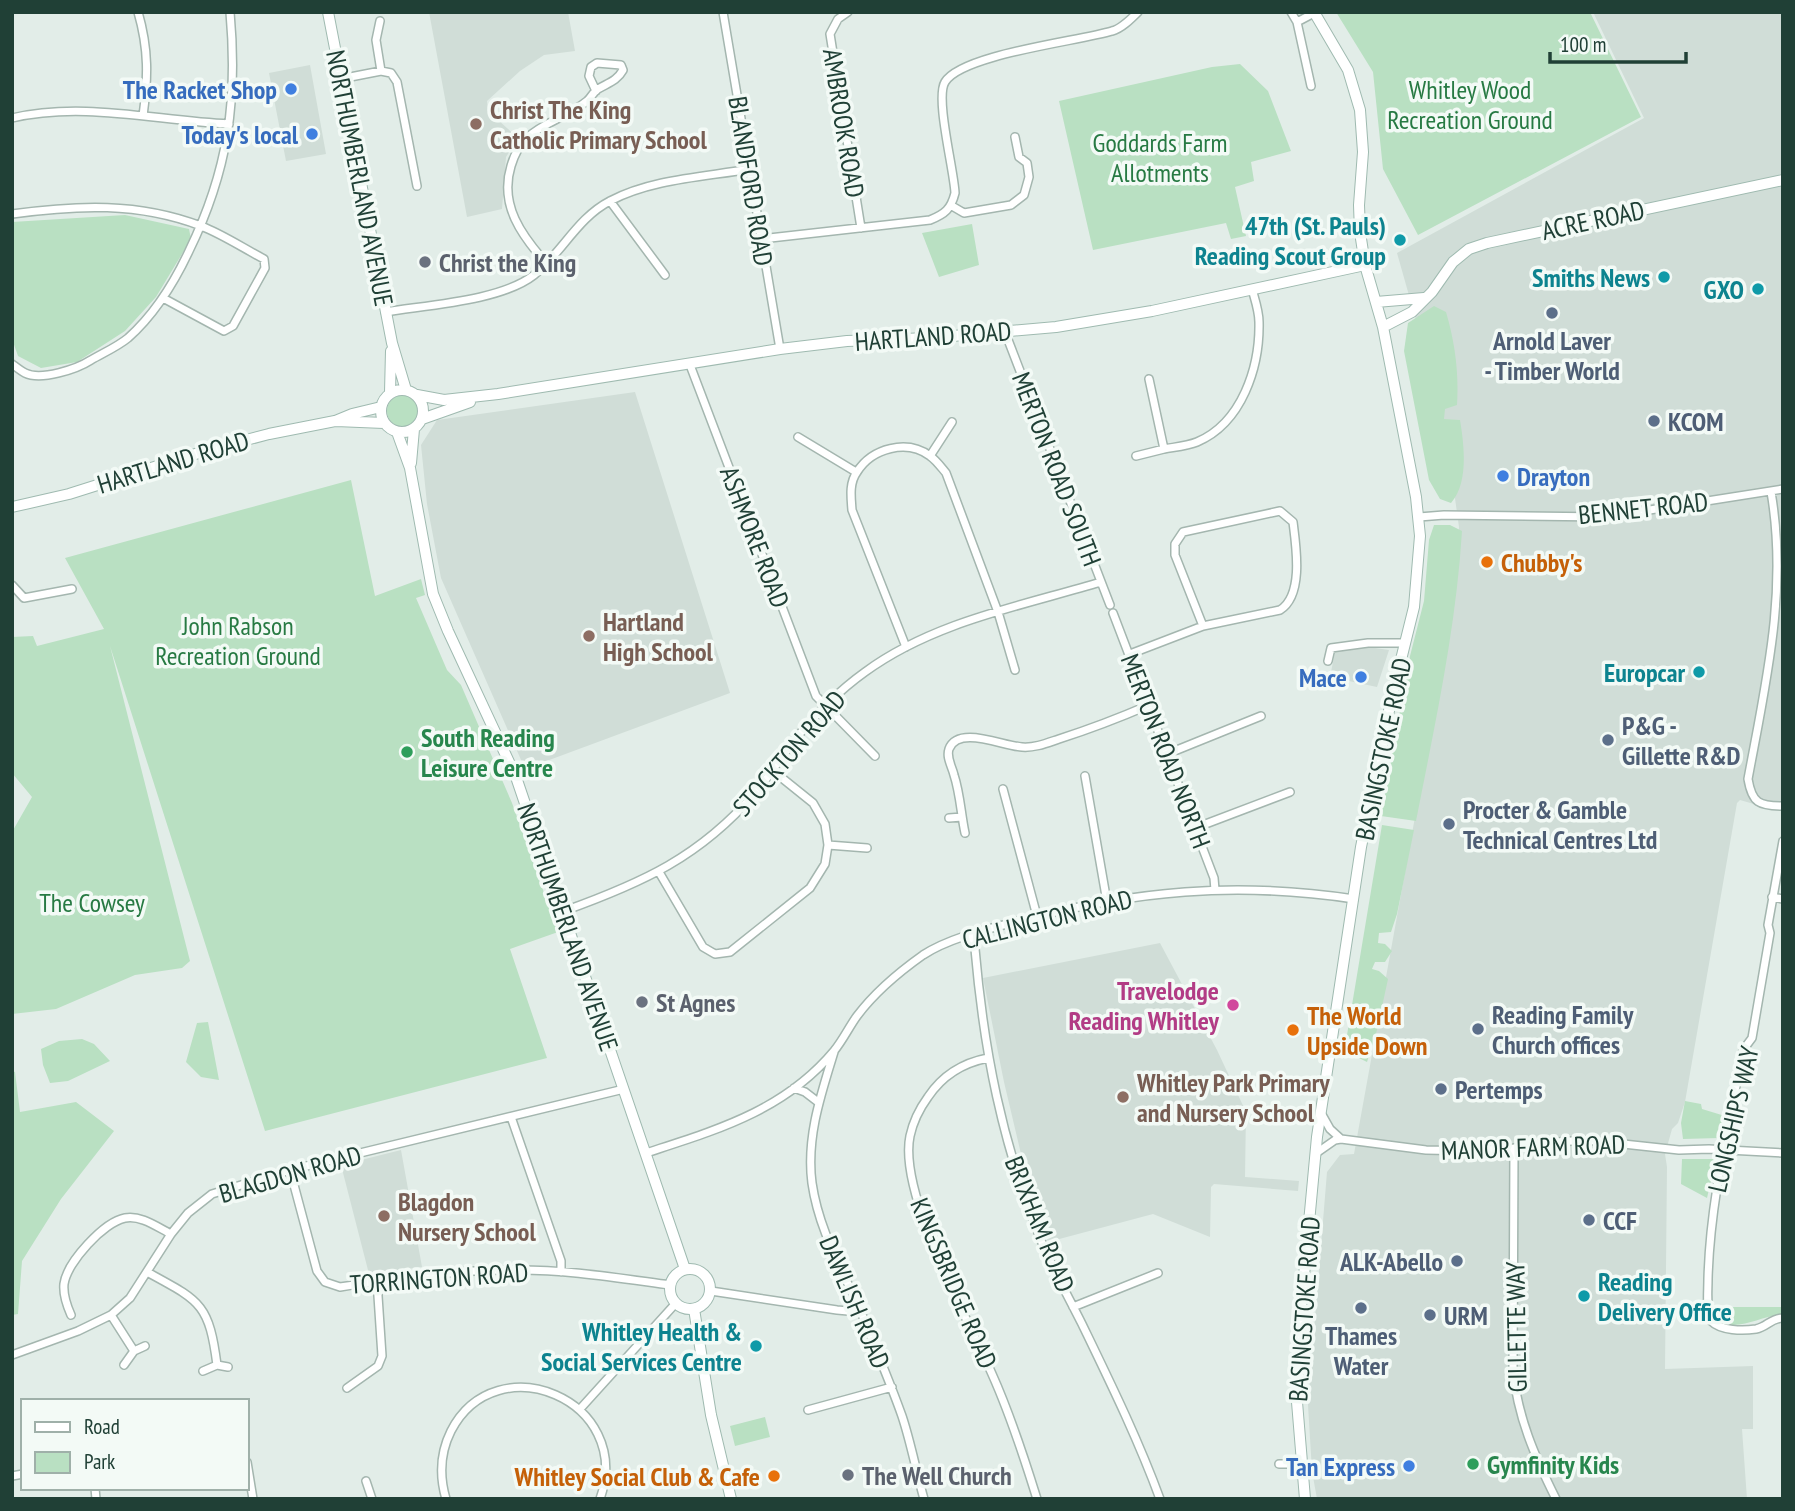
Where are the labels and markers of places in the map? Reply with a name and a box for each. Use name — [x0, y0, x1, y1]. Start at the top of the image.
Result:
place label: The Racket Shop — [123, 73, 277, 106]
marker: The Racket Shop — [283, 81, 299, 97]
place label: Christ The King Catholic Primary School — [490, 93, 707, 156]
marker: Christ The King Catholic Primary School — [468, 116, 484, 132]
place label: Today's local — [182, 118, 299, 151]
marker: Today's local — [304, 126, 320, 142]
place label: 47th (St. Pauls) Reading Scout Group — [1195, 209, 1386, 272]
marker: 47th (St. Pauls) Reading Scout Group — [1392, 232, 1408, 248]
place label: Christ the King — [439, 246, 576, 279]
marker: Christ the King — [417, 254, 433, 270]
place label: Smiths News — [1532, 261, 1650, 294]
marker: Smiths News — [1656, 269, 1672, 285]
place label: GXO — [1704, 273, 1744, 306]
marker: GXO — [1750, 281, 1766, 297]
marker: Arnold Laver - Timber World — [1544, 305, 1560, 321]
place label: Arnold Laver - Timber World — [1484, 324, 1620, 387]
place label: KCOM — [1668, 405, 1724, 438]
marker: KCOM — [1646, 413, 1662, 429]
place label: Drayton — [1517, 460, 1590, 493]
marker: Drayton — [1495, 468, 1511, 484]
place label: Chubby's — [1501, 546, 1582, 579]
marker: Chubby's — [1479, 554, 1495, 570]
place label: Hartland High School — [603, 605, 714, 668]
marker: Hartland High School — [581, 628, 597, 644]
place label: Europcar — [1604, 656, 1685, 689]
place label: Mace — [1299, 661, 1347, 694]
marker: Europcar — [1691, 664, 1707, 680]
marker: Mace — [1353, 669, 1369, 685]
place label: P&G - Gillette R&D — [1622, 709, 1741, 772]
place label: South Reading Leisure Centre — [421, 721, 555, 784]
marker: P&G - Gillette R&D — [1600, 732, 1616, 748]
marker: South Reading Leisure Centre — [399, 744, 415, 760]
place label: Procter & Gamble Technical Centres Ltd — [1463, 793, 1657, 856]
marker: Procter & Gamble Technical Centres Ltd — [1441, 816, 1457, 832]
place label: Travelodge Reading Whitley — [1068, 974, 1220, 1037]
place label: St Agnes — [656, 986, 735, 1019]
marker: St Agnes — [634, 994, 650, 1010]
marker: Travelodge Reading Whitley — [1225, 997, 1241, 1013]
place label: Reading Family Church offices — [1492, 998, 1634, 1061]
place label: The World Upside Down — [1307, 999, 1427, 1062]
marker: Reading Family Church offices — [1470, 1021, 1486, 1037]
marker: The World Upside Down — [1285, 1022, 1301, 1038]
place label: Whitley Park Primary and Nursery School — [1136, 1066, 1330, 1129]
place label: Pertemps — [1455, 1073, 1543, 1106]
marker: Pertemps — [1433, 1081, 1449, 1097]
marker: Whitley Park Primary and Nursery School — [1115, 1089, 1131, 1105]
place label: Blagdon Nursery School — [398, 1185, 536, 1248]
place label: CCF — [1603, 1204, 1637, 1237]
marker: Blagdon Nursery School — [376, 1208, 392, 1224]
marker: CCF — [1581, 1212, 1597, 1228]
place label: ALK-Abello — [1339, 1245, 1443, 1278]
marker: ALK-Abello — [1449, 1253, 1465, 1269]
place label: Reading Delivery Office — [1598, 1265, 1732, 1328]
marker: Reading Delivery Office — [1576, 1288, 1592, 1304]
place label: URM — [1444, 1299, 1488, 1332]
marker: Thames Water — [1353, 1300, 1369, 1316]
marker: URM — [1422, 1307, 1438, 1323]
place label: Whitley Health & Social Services Centre — [541, 1315, 742, 1378]
place label: Thames Water — [1325, 1319, 1397, 1382]
marker: Whitley Health & Social Services Centre — [748, 1338, 764, 1354]
place label: Gymfinity Kids — [1487, 1448, 1619, 1481]
place label: Tan Express — [1286, 1450, 1395, 1483]
marker: Gymfinity Kids — [1465, 1456, 1481, 1472]
marker: Tan Express — [1401, 1458, 1417, 1474]
place label: The Well Church — [862, 1459, 1012, 1492]
place label: Whitley Social Club & Cafe — [514, 1460, 760, 1493]
marker: The Well Church — [840, 1467, 856, 1483]
marker: Whitley Social Club & Cafe — [766, 1468, 782, 1484]

